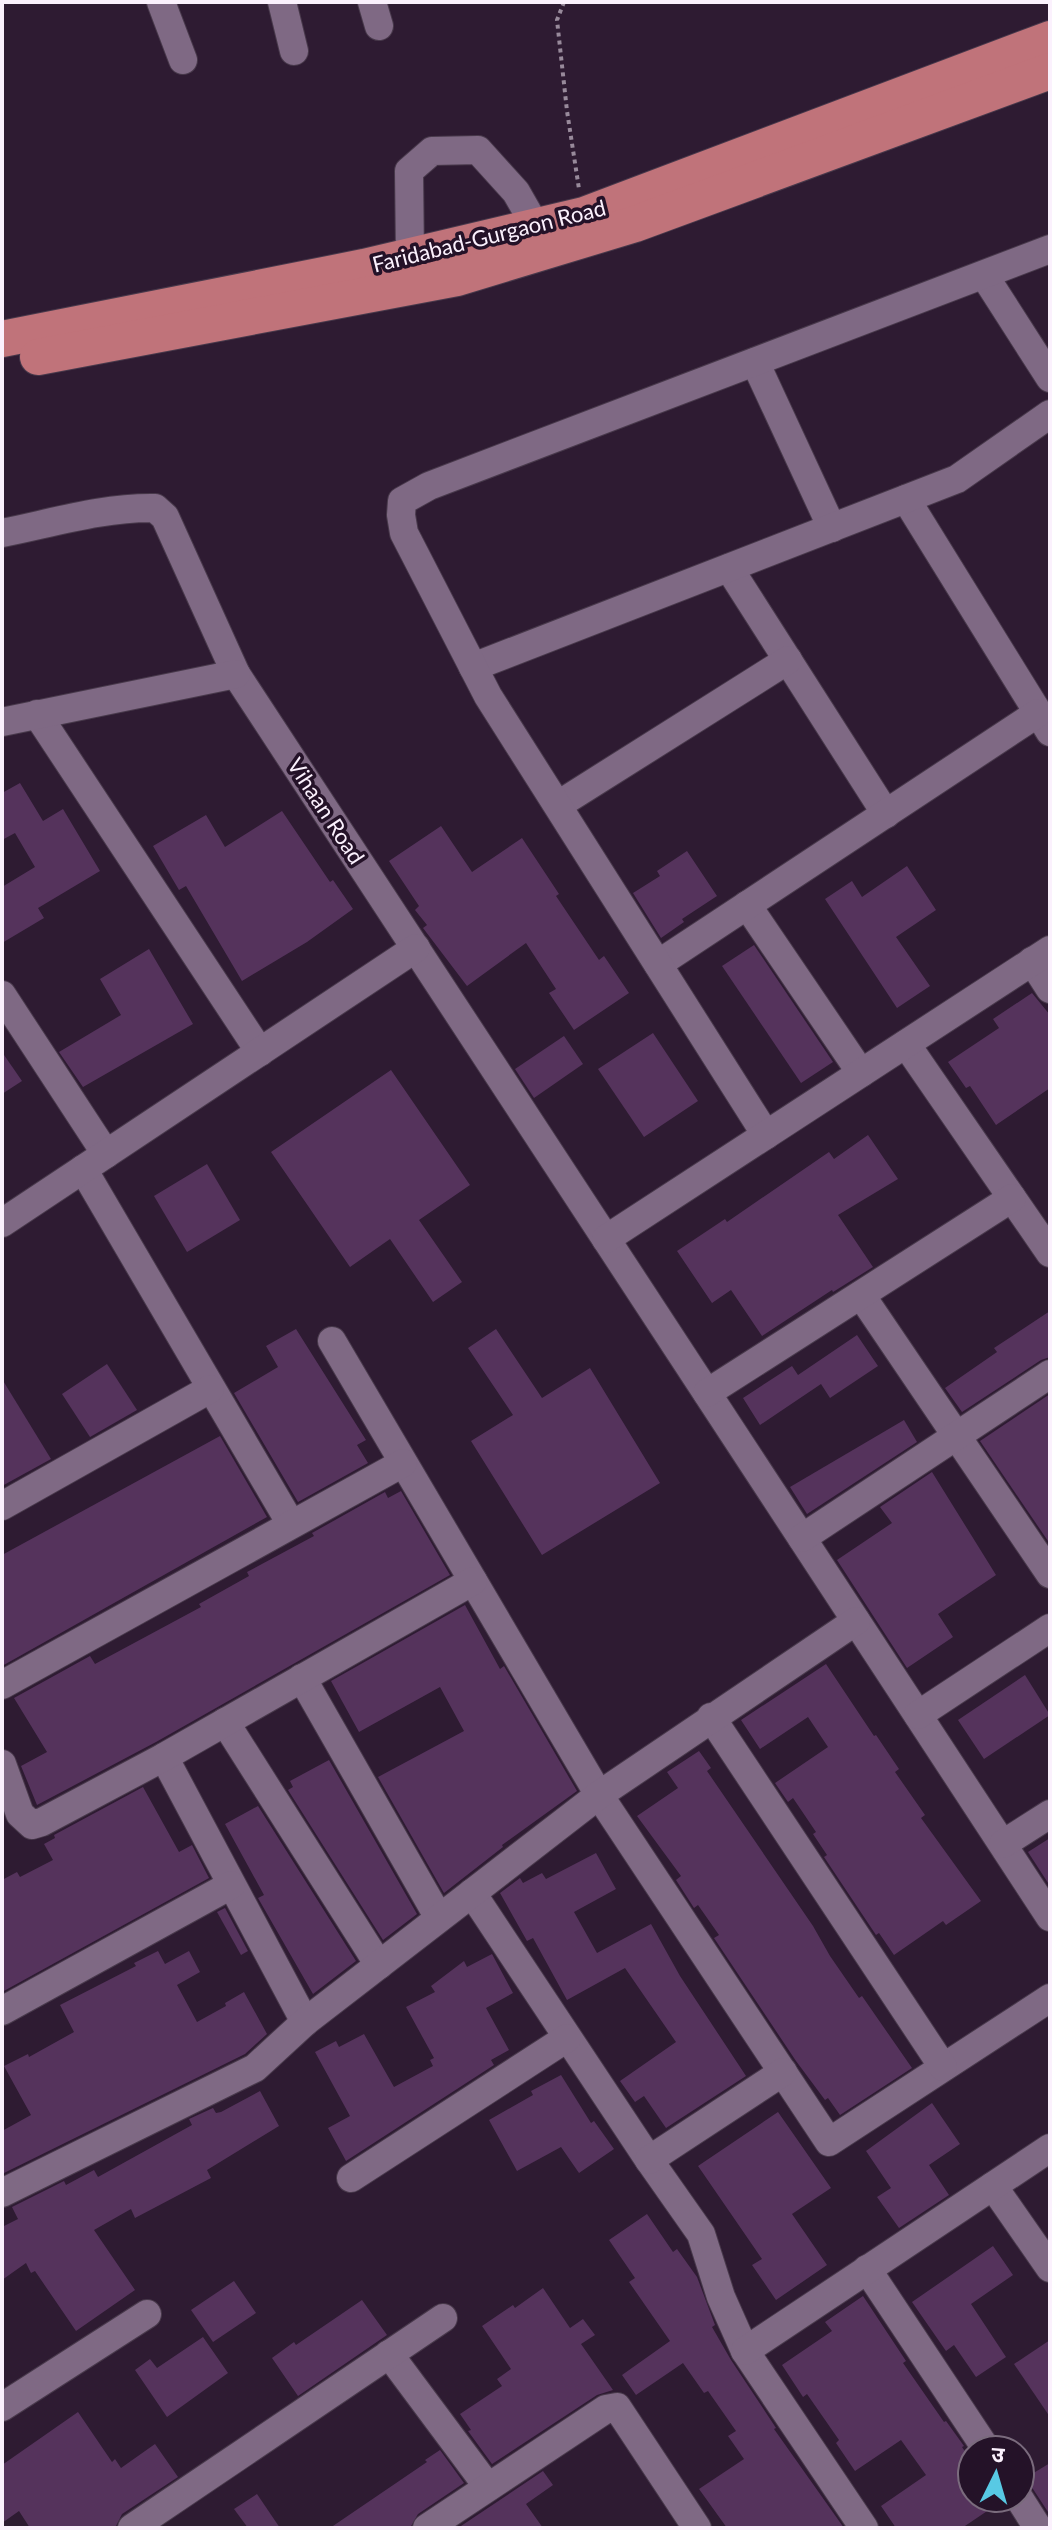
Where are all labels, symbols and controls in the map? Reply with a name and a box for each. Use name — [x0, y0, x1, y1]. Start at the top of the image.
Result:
street label: Faridabad-Gurgaon Road — [369, 193, 608, 278]
street label: Vihaan Road — [282, 753, 371, 869]
north arrow — [956, 2434, 1036, 2514]
text: उ — [990, 2440, 1006, 2468]

